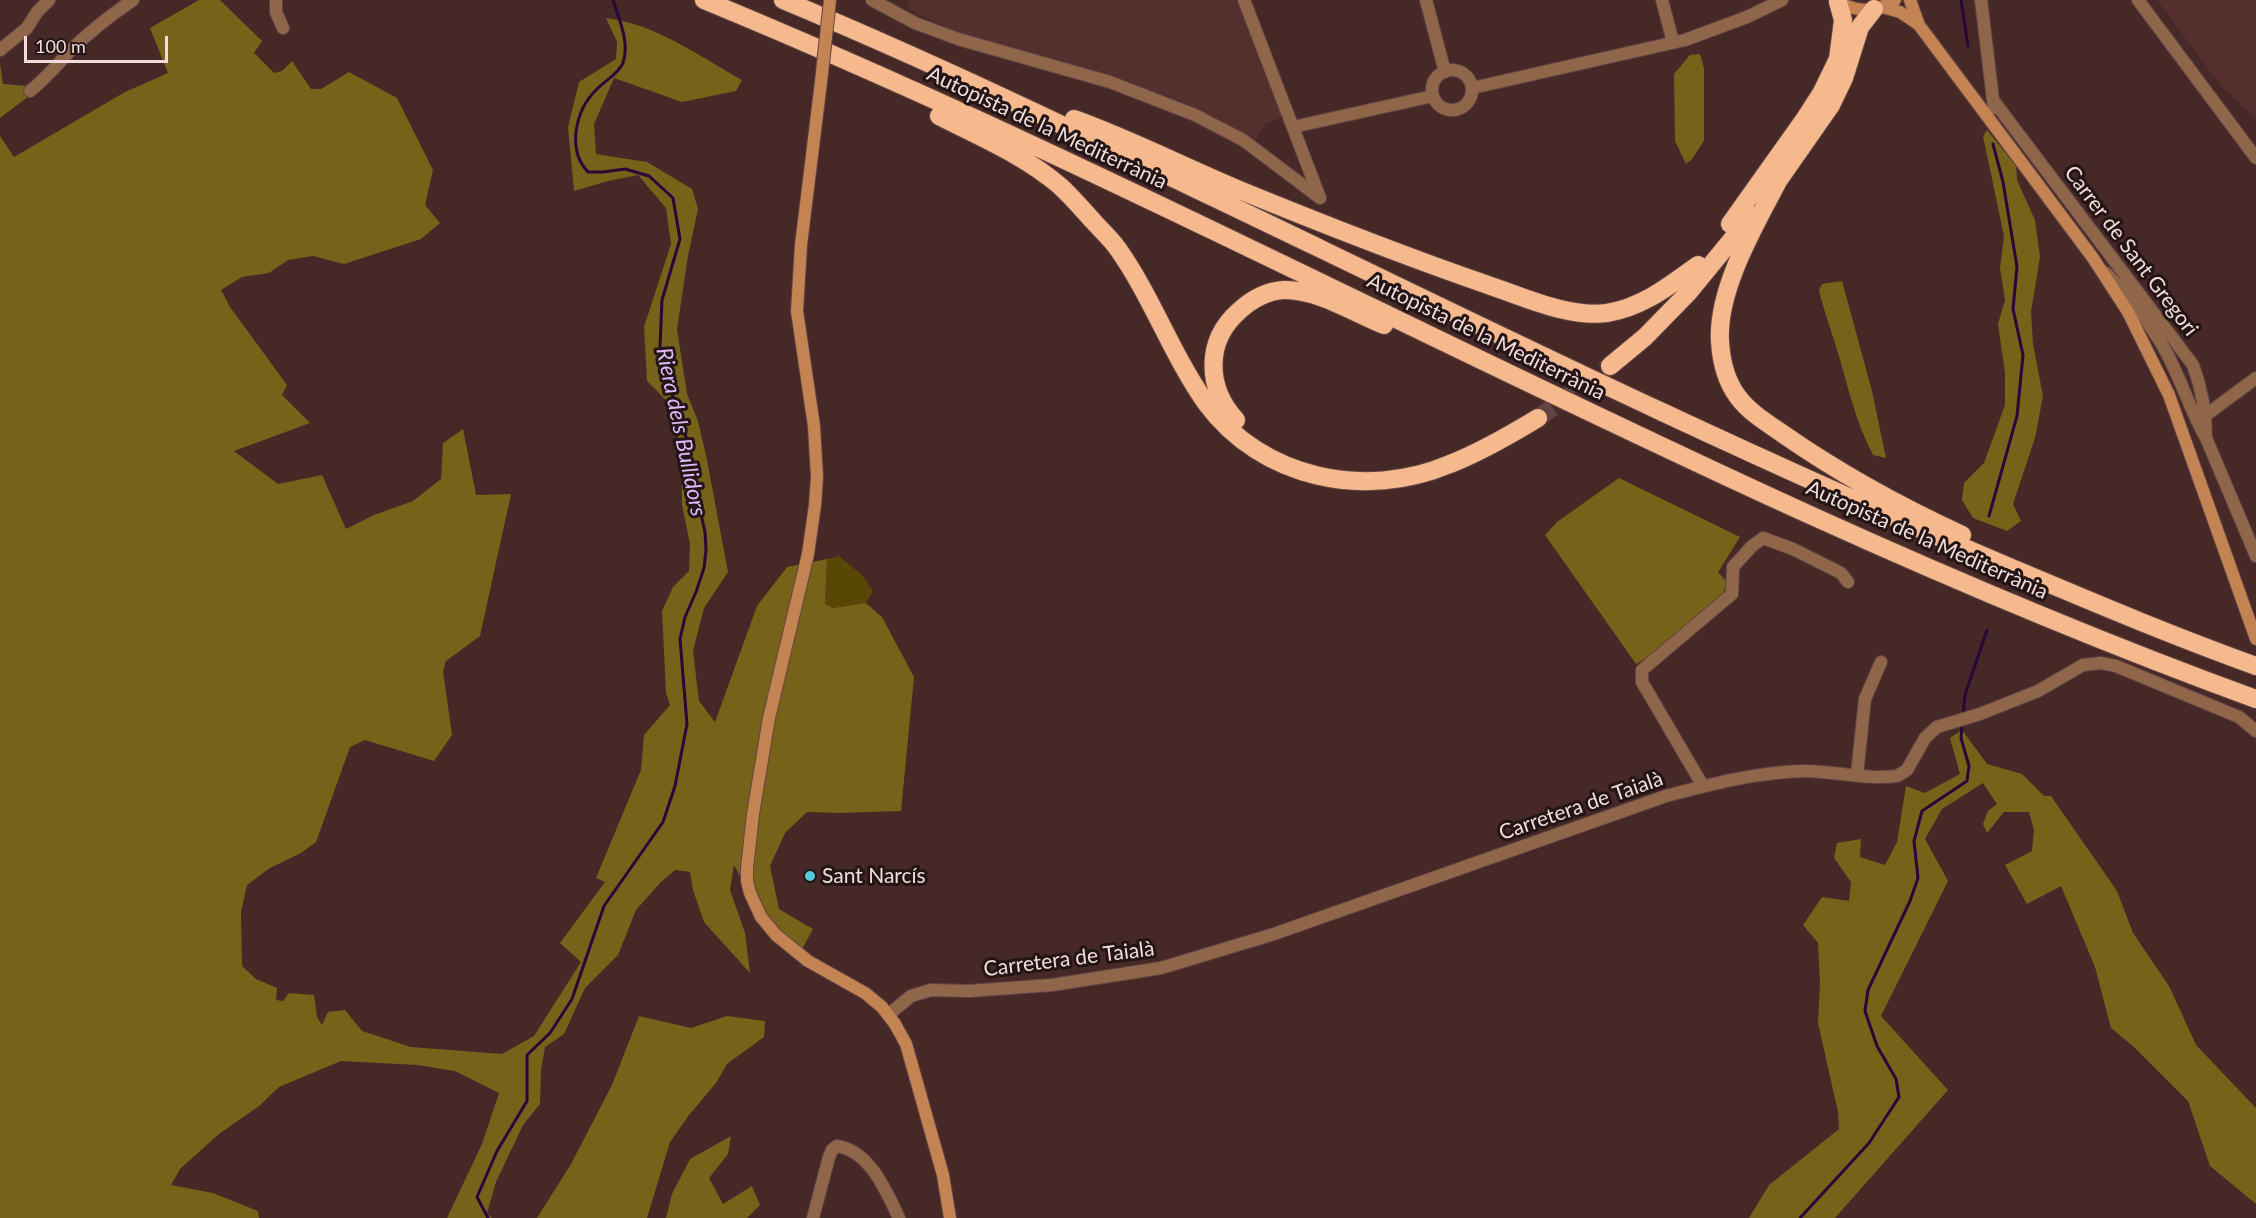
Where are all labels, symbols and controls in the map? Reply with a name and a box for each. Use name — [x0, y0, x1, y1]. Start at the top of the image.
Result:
scale bar — [27, 24, 171, 62]
text: 100 m — [35, 35, 86, 57]
street label: Autopista de la Mediterrània — [923, 61, 1171, 195]
street label: Carrer de Sant Gregori — [2059, 161, 2203, 341]
street label: Autopista de la Mediterrània — [1363, 268, 1609, 406]
water label: Riera dels Bullidors — [650, 345, 712, 519]
street label: Autopista de la Mediterrània — [1802, 475, 2052, 605]
street label: Carretera de Taialà — [1496, 766, 1666, 846]
place label: Sant Narcís — [822, 863, 926, 889]
marker: Sant Narcís — [803, 869, 817, 883]
street label: Carretera de Taialà — [982, 936, 1156, 982]

